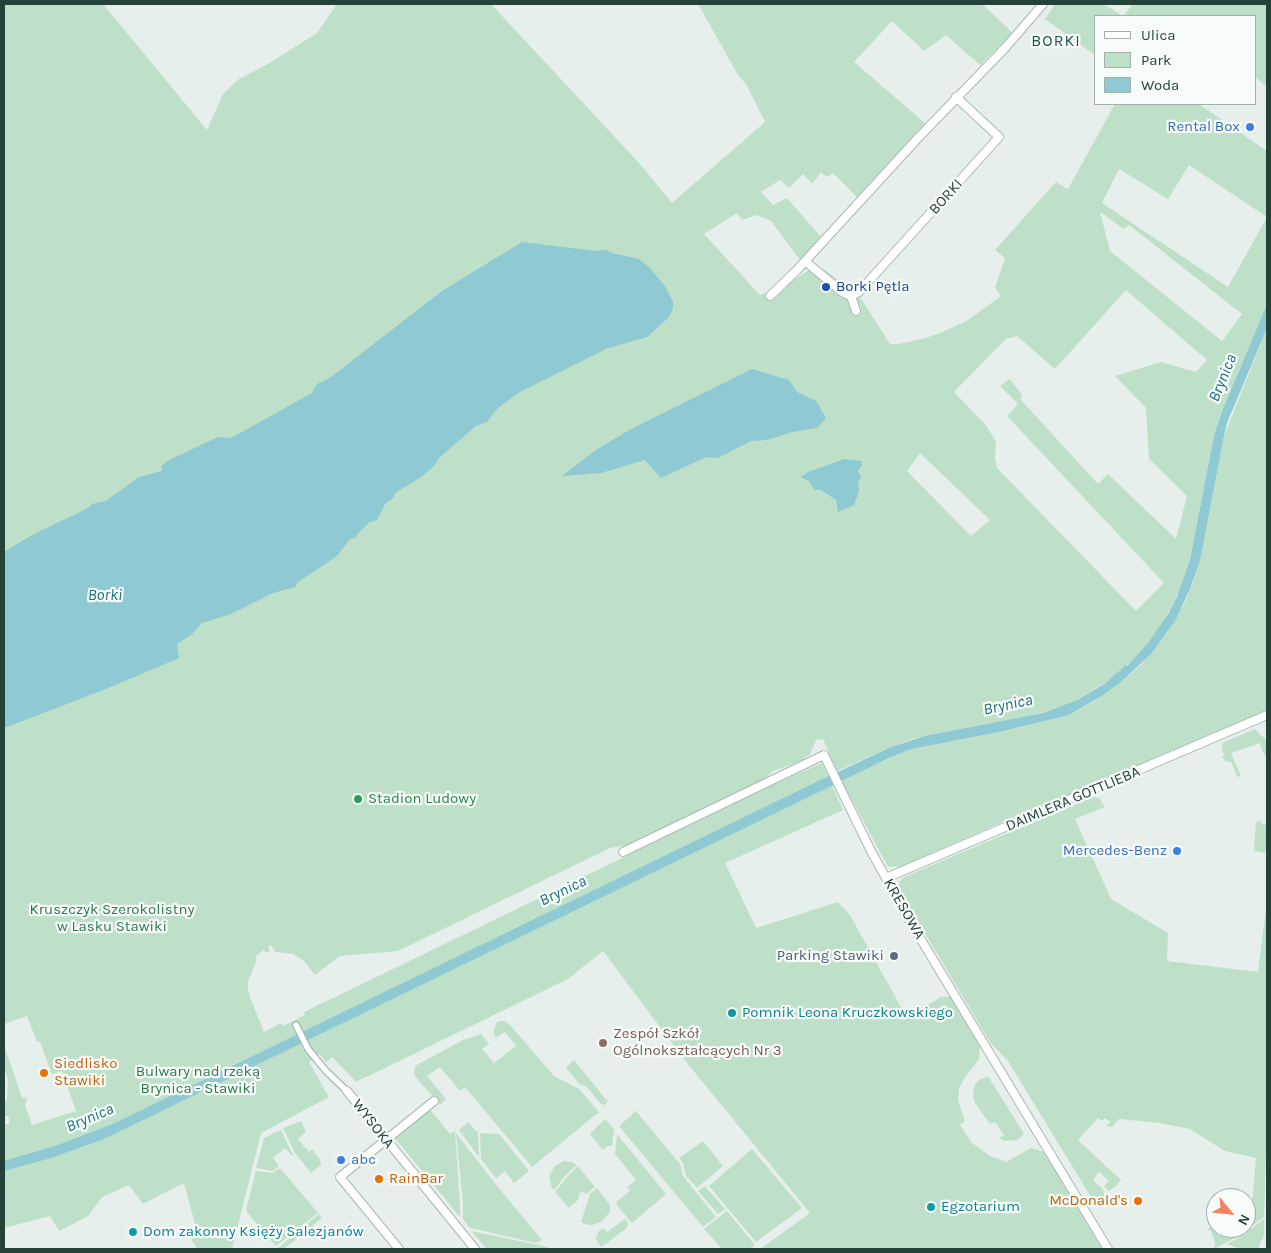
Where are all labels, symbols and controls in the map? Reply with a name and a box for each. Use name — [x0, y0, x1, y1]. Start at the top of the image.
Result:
legend — [1094, 15, 1256, 105]
text: Ulica — [1141, 26, 1175, 44]
district label: BORKI — [1031, 31, 1081, 51]
text: Park — [1141, 51, 1171, 69]
text: Woda — [1141, 76, 1179, 94]
place label: Rental Box — [1167, 118, 1240, 136]
marker: Rental Box — [1244, 121, 1256, 133]
street label: BORKI — [925, 176, 967, 218]
place label: Borki Pętla — [836, 278, 910, 296]
marker: Borki Pętla — [820, 281, 832, 293]
water label: Brynica — [1205, 351, 1241, 405]
water label: Borki — [88, 585, 122, 605]
water label: Brynica — [982, 690, 1034, 720]
street label: DAIMLERA GOTTLIEBA — [1003, 763, 1143, 835]
place label: Stadion Ludowy — [368, 790, 476, 808]
marker: Stadion Ludowy — [352, 793, 364, 805]
place label: Mercedes-Benz — [1063, 842, 1167, 860]
marker: Mercedes-Benz — [1171, 845, 1183, 857]
water label: Brynica — [536, 871, 590, 911]
street label: KRESOWA — [879, 875, 929, 943]
park label: Kruszczyk Szerokolistny w Lasku Stawiki — [30, 901, 194, 936]
place label: Parking Stawiki — [777, 947, 884, 965]
marker: Parking Stawiki — [888, 950, 900, 962]
place label: Pomnik Leona Kruczkowskiego — [742, 1004, 953, 1022]
marker: Pomnik Leona Kruczkowskiego — [726, 1007, 738, 1019]
place label: Zespół Szkół Ogólnokształcących Nr 3 — [613, 1025, 782, 1060]
marker: Zespół Szkół Ogólnokształcących Nr 3 — [597, 1037, 609, 1049]
place label: Siedlisko Stawiki — [54, 1055, 117, 1090]
park label: Bulwary nad rzeką Brynica - Stawiki — [136, 1063, 260, 1098]
marker: Siedlisko Stawiki — [38, 1067, 50, 1079]
street label: WYSOKA — [348, 1096, 398, 1152]
water label: Brynica — [63, 1099, 117, 1137]
place label: abc — [351, 1151, 376, 1169]
marker: abc — [335, 1154, 347, 1166]
place label: RainBar — [389, 1170, 443, 1188]
marker: RainBar — [373, 1173, 385, 1185]
north arrow — [1206, 1188, 1256, 1238]
place label: McDonald's — [1049, 1192, 1128, 1210]
marker: McDonald's — [1132, 1195, 1144, 1207]
place label: Egzotarium — [941, 1198, 1020, 1216]
marker: Egzotarium — [925, 1201, 937, 1213]
text: N — [1234, 1211, 1254, 1228]
place label: Dom zakonny Księży Salezjanów — [143, 1223, 364, 1241]
marker: Dom zakonny Księży Salezjanów — [127, 1226, 139, 1238]

